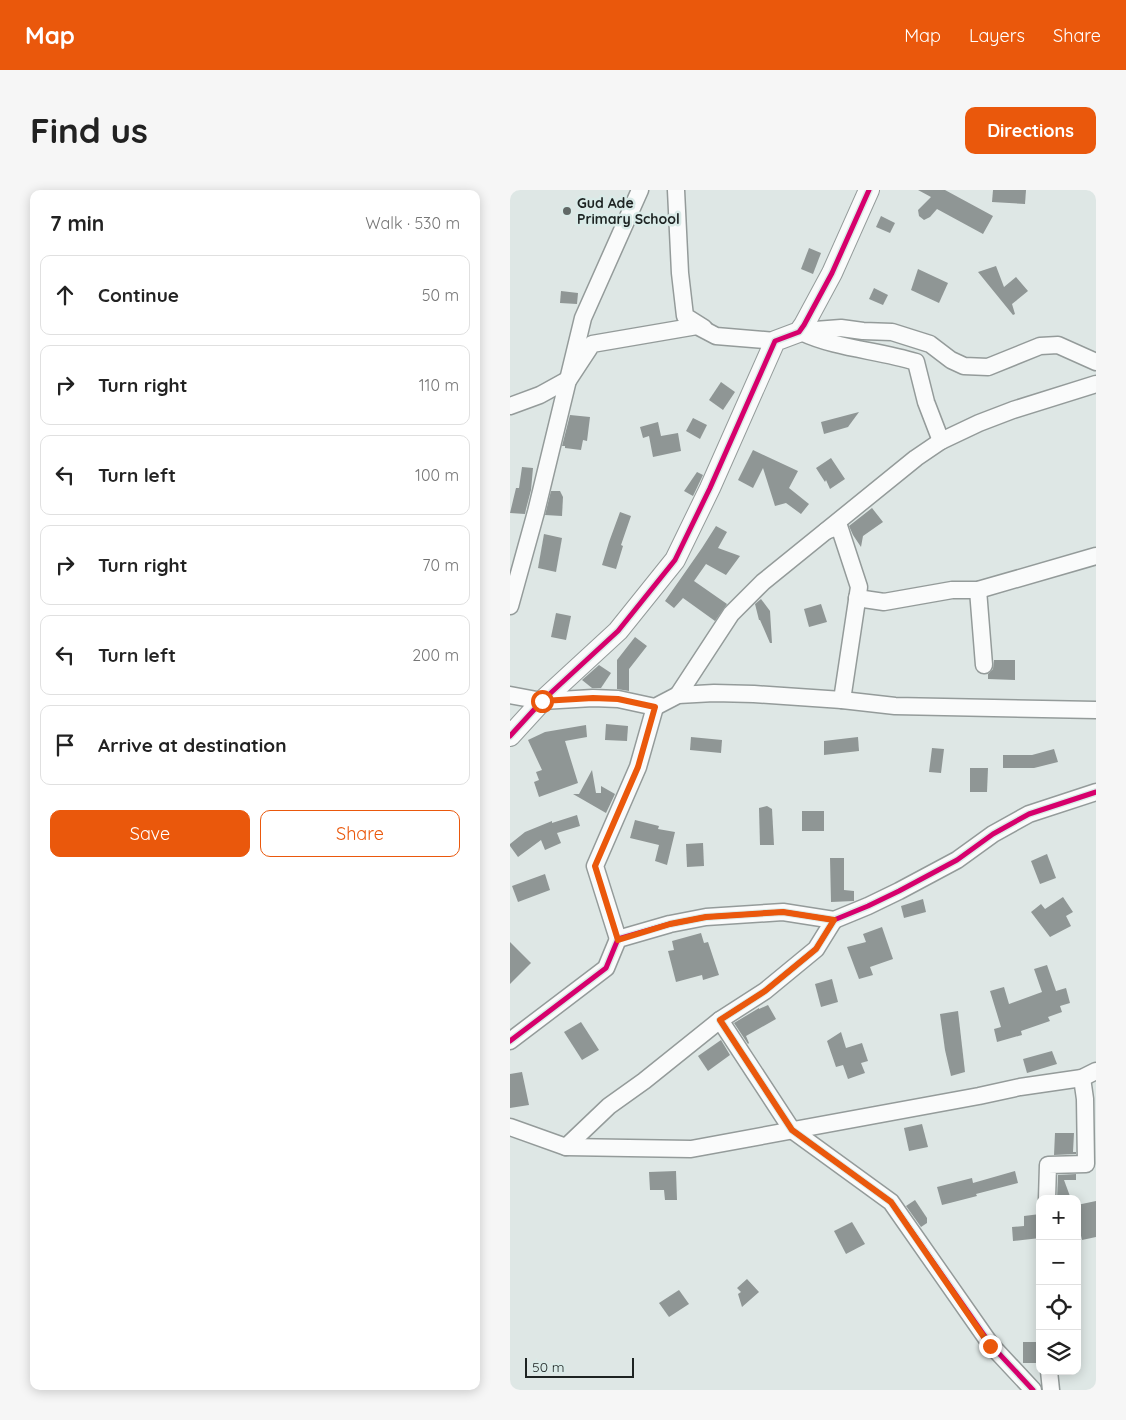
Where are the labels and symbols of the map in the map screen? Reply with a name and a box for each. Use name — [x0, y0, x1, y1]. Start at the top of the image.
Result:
place label: Gud Ade Primary School — [577, 194, 680, 228]
marker: Gud Ade Primary School — [561, 205, 573, 217]
route start — [531, 690, 554, 713]
route end — [979, 1335, 1002, 1358]
scale bar — [525, 1355, 634, 1378]

